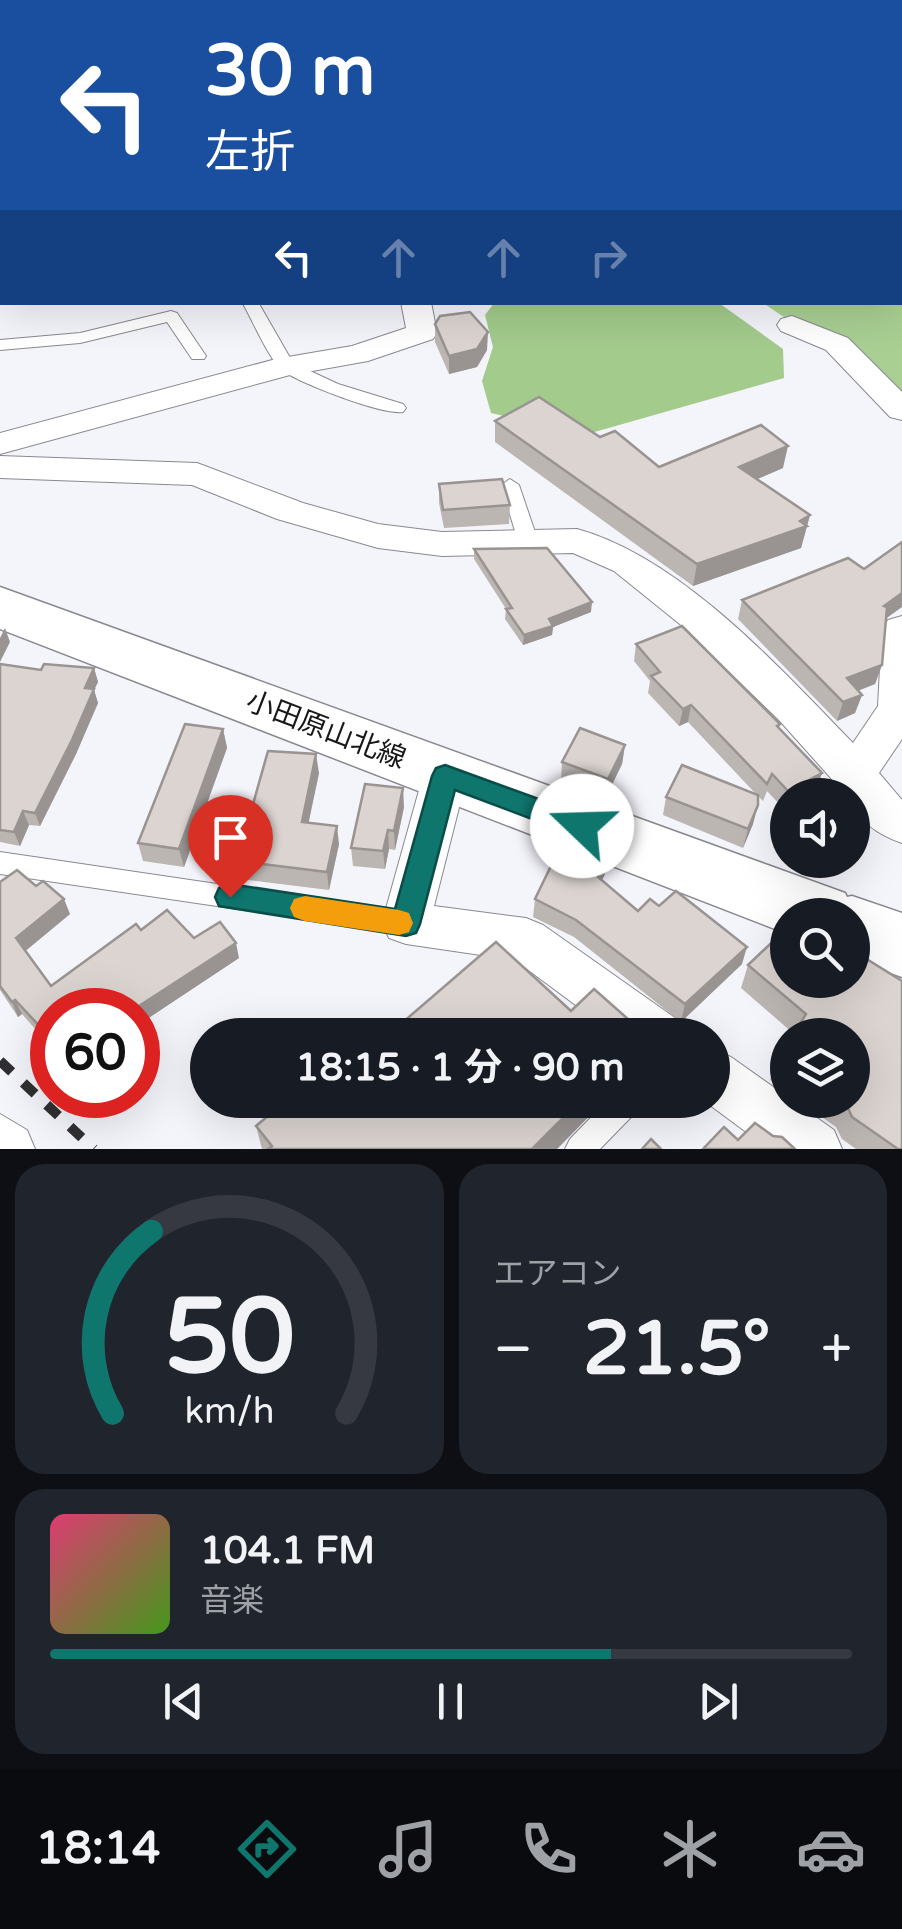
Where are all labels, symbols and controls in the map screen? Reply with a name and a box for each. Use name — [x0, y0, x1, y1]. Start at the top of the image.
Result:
text: 30 m — [205, 30, 375, 114]
icon: left — [40, 40, 170, 170]
text: 左折 — [205, 126, 295, 180]
icon: left — [266, 230, 321, 285]
icon: ahead — [371, 230, 426, 285]
icon: ahead — [476, 230, 531, 285]
icon: right — [581, 230, 636, 285]
street label: 小田原山北線 — [241, 684, 411, 776]
position arrow — [530, 774, 634, 878]
map controls — [770, 778, 870, 1118]
button: sound — [770, 778, 870, 878]
pin — [188, 795, 273, 898]
icon: arrive — [203, 810, 258, 865]
button: search — [770, 898, 870, 998]
speed limit sign: 60 — [30, 988, 160, 1118]
button: layers — [770, 1018, 870, 1118]
text: 18:15 · 1 分 · 90 m — [296, 1045, 624, 1091]
text: エアコン — [494, 1255, 622, 1293]
text: 50 — [164, 1276, 295, 1401]
text: 21.5° — [583, 1304, 771, 1394]
text: − — [494, 1317, 533, 1383]
text: + — [821, 1317, 852, 1383]
text: km/h — [184, 1390, 274, 1433]
text: 104.1 FM — [200, 1528, 375, 1574]
text: 音楽 — [200, 1582, 264, 1620]
icon: previous — [156, 1674, 211, 1729]
icon: pause — [423, 1674, 478, 1729]
icon: next — [691, 1674, 746, 1729]
icon: directions — [232, 1814, 302, 1884]
icon: music — [373, 1814, 443, 1884]
icon: phone — [514, 1814, 584, 1884]
icon: climate — [655, 1814, 725, 1884]
icon: car — [796, 1814, 866, 1884]
text: 18:14 — [36, 1822, 160, 1876]

